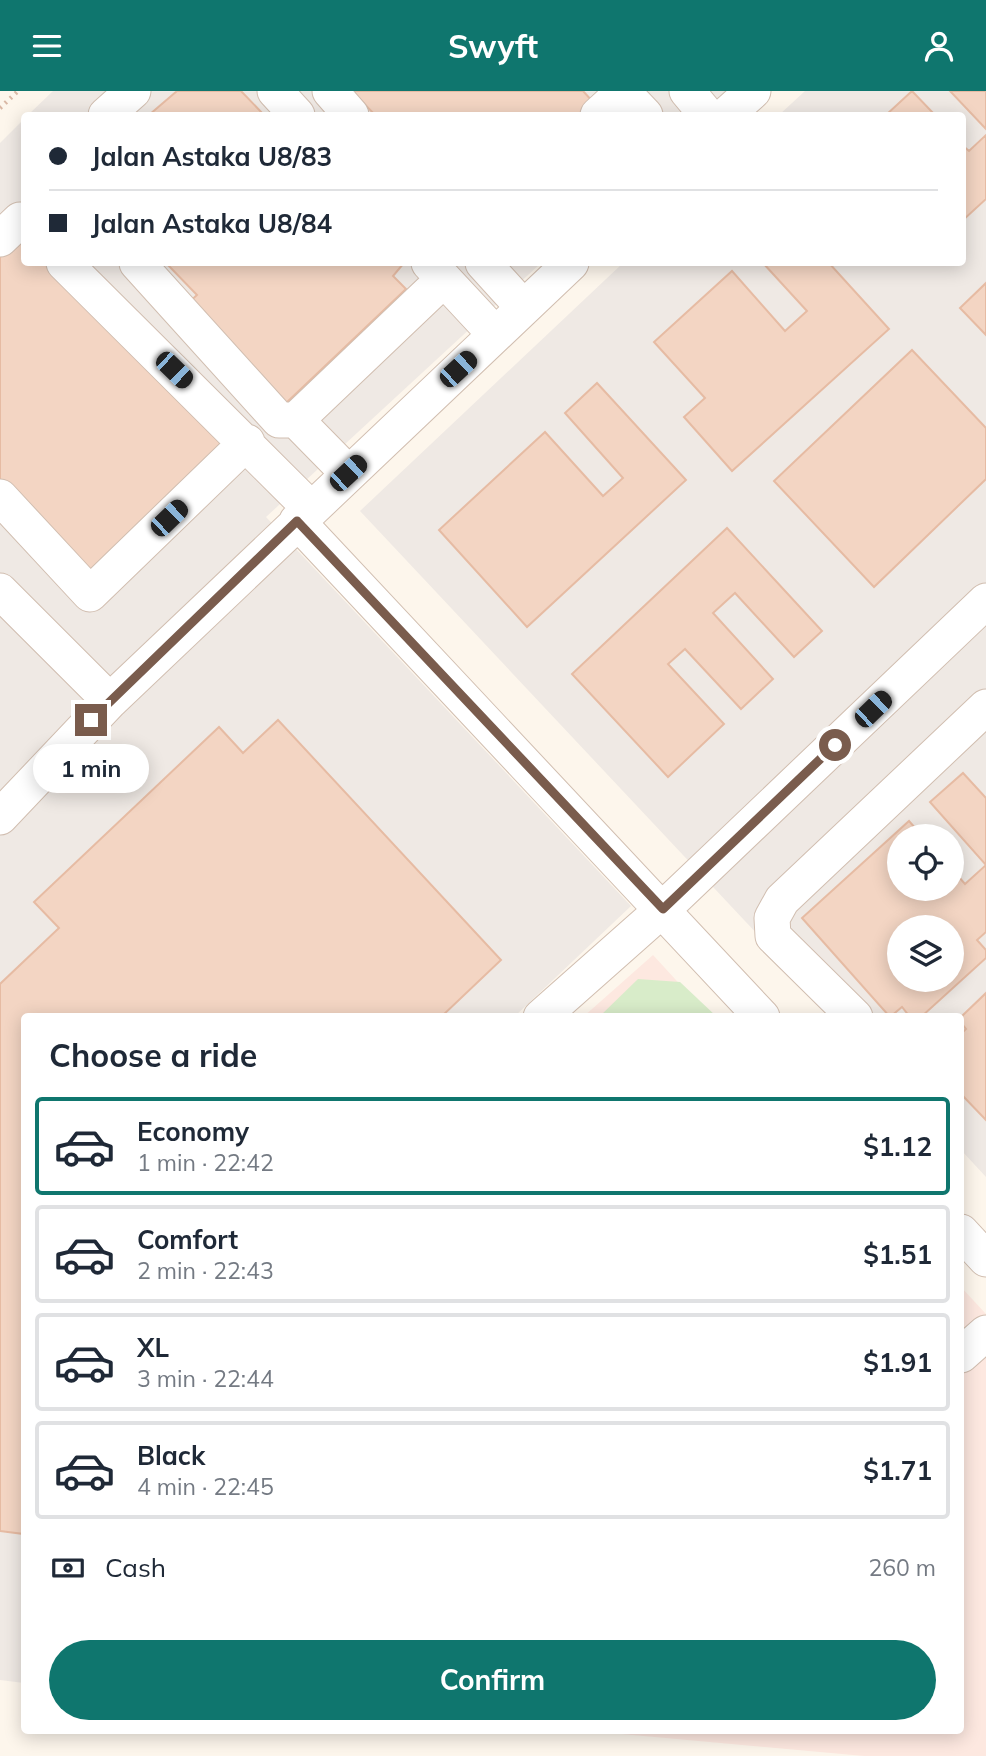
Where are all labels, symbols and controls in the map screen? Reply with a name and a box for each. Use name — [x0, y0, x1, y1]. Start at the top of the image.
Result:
text: Swyft — [448, 26, 538, 66]
icon: menu — [28, 27, 66, 65]
icon: person — [920, 27, 958, 65]
text: Jalan Astaka U8/83 — [91, 140, 332, 173]
text: Jalan Astaka U8/84 — [91, 207, 332, 240]
car — [436, 347, 481, 391]
car — [152, 348, 197, 392]
car — [326, 451, 371, 495]
car — [147, 496, 192, 540]
car — [851, 687, 896, 731]
route end — [75, 704, 107, 736]
route start — [819, 729, 851, 761]
callout: 1 min — [33, 745, 149, 793]
text: 1 min — [61, 754, 121, 783]
map controls — [887, 824, 964, 992]
button: locate — [887, 824, 964, 901]
button: layers — [887, 915, 964, 992]
text: Choose a ride — [49, 1035, 257, 1075]
icon: car — [53, 1115, 116, 1178]
text: Economy — [137, 1115, 249, 1148]
text: $1.12 — [863, 1130, 932, 1163]
text: 1 min · 22:42 — [137, 1148, 274, 1177]
icon: car — [53, 1223, 116, 1286]
text: Comfort — [137, 1223, 238, 1256]
text: $1.51 — [863, 1238, 932, 1271]
text: 2 min · 22:43 — [137, 1256, 274, 1285]
icon: car — [53, 1331, 116, 1394]
text: XL — [137, 1331, 169, 1364]
text: $1.91 — [863, 1346, 932, 1379]
text: 3 min · 22:44 — [137, 1364, 274, 1393]
icon: car — [53, 1439, 116, 1502]
text: Black — [137, 1439, 205, 1472]
text: $1.71 — [863, 1454, 932, 1487]
text: 4 min · 22:45 — [137, 1472, 274, 1501]
icon: cash — [49, 1549, 87, 1587]
text: Cash — [105, 1551, 166, 1584]
text: 260 m — [868, 1553, 936, 1582]
button: Confirm — [49, 1640, 936, 1720]

